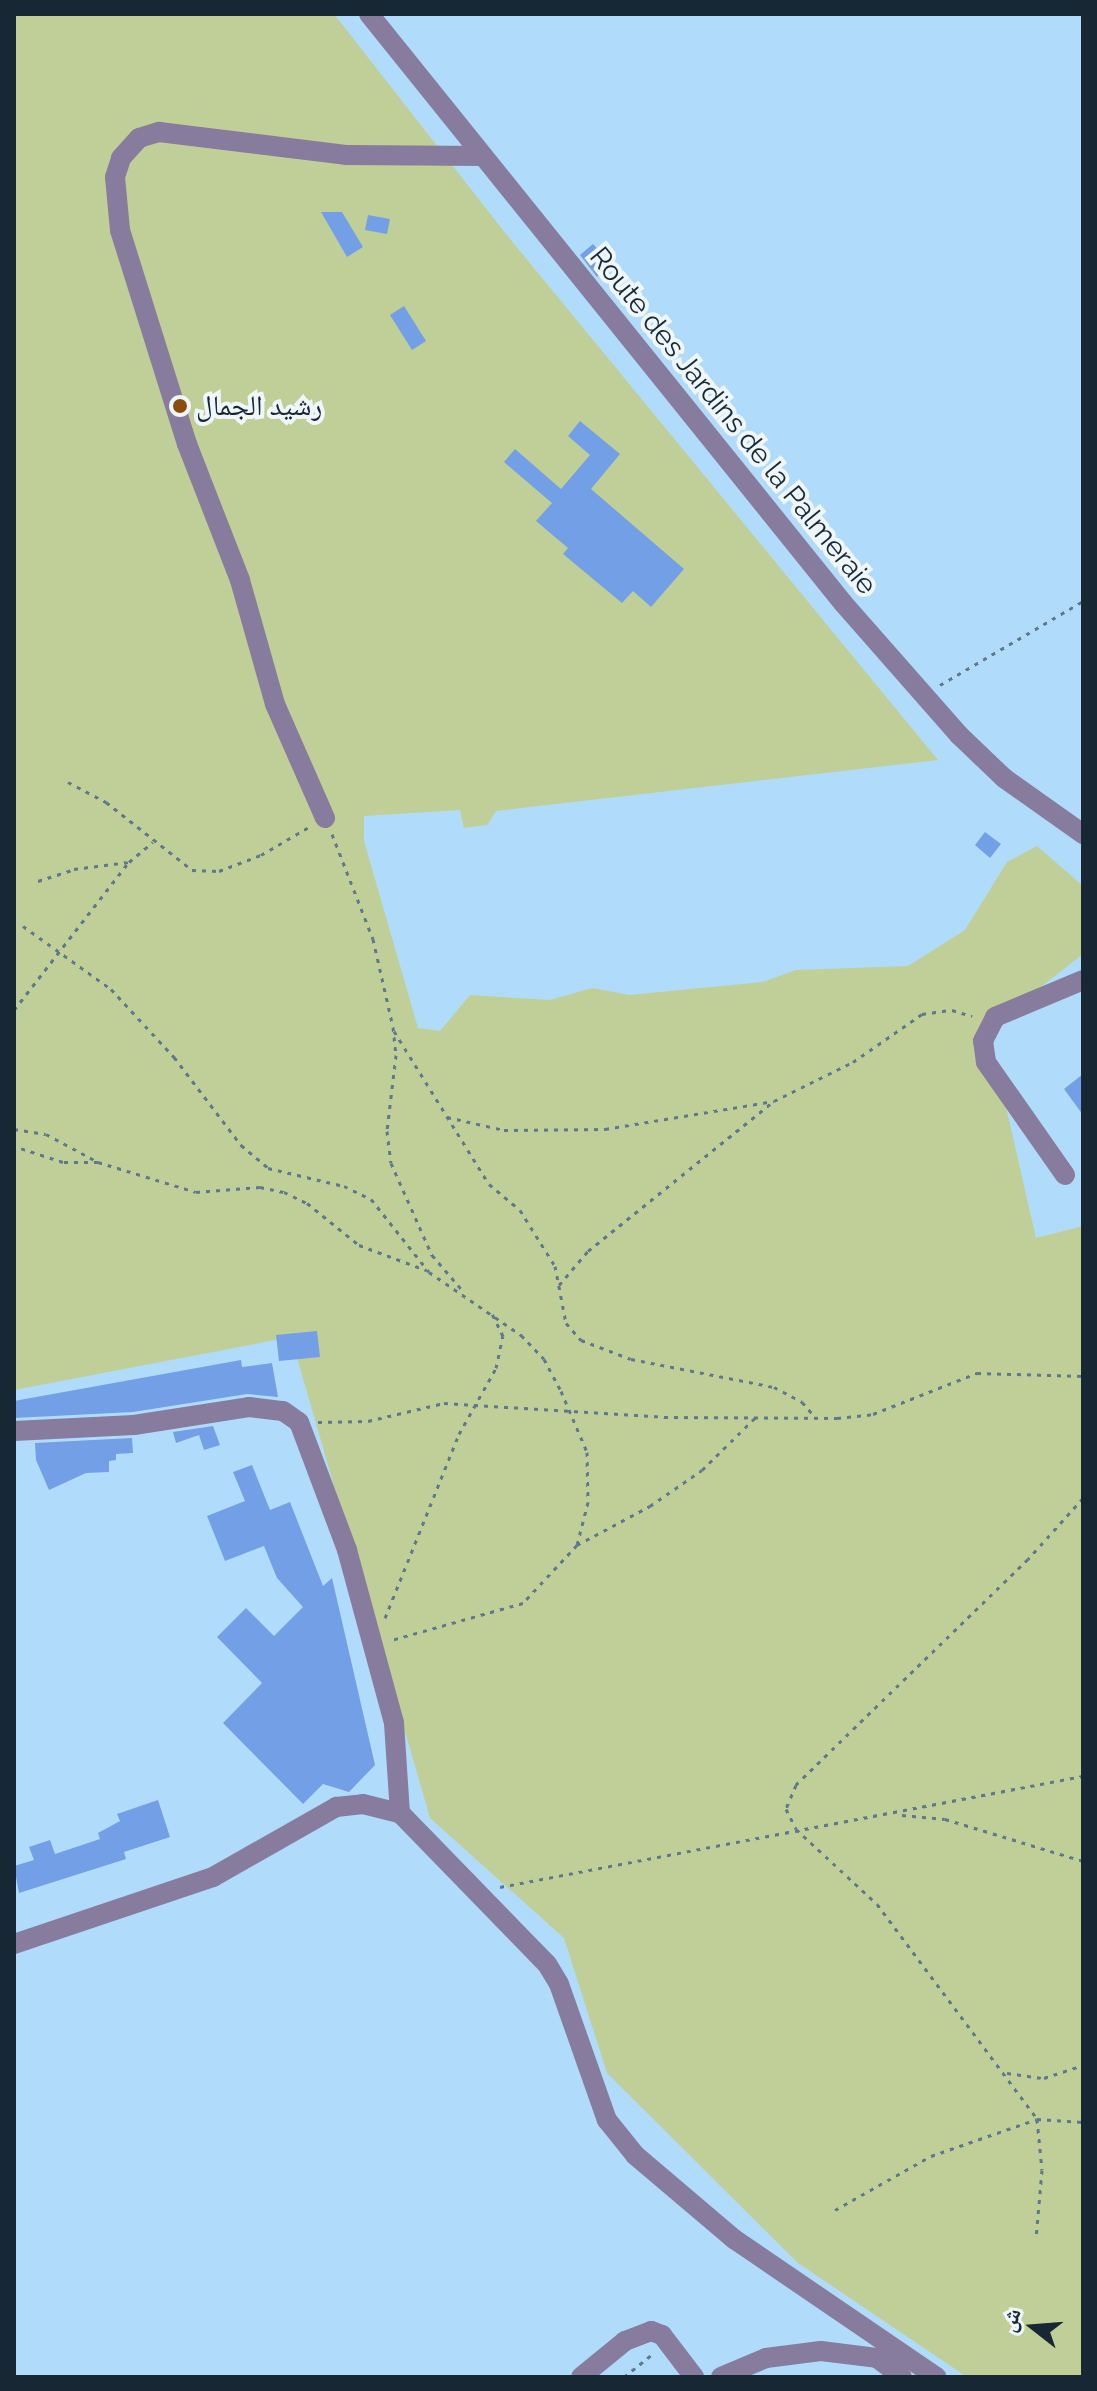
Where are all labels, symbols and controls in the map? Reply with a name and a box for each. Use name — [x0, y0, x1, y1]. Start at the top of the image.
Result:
street label: Route des Jardins de la Palmeraie — [582, 240, 884, 602]
place label: رشيد الجمال — [196, 389, 322, 423]
marker: رشيد الجمال — [171, 397, 189, 415]
north arrow — [993, 2287, 1073, 2367]
text: ش — [994, 2305, 1026, 2335]

